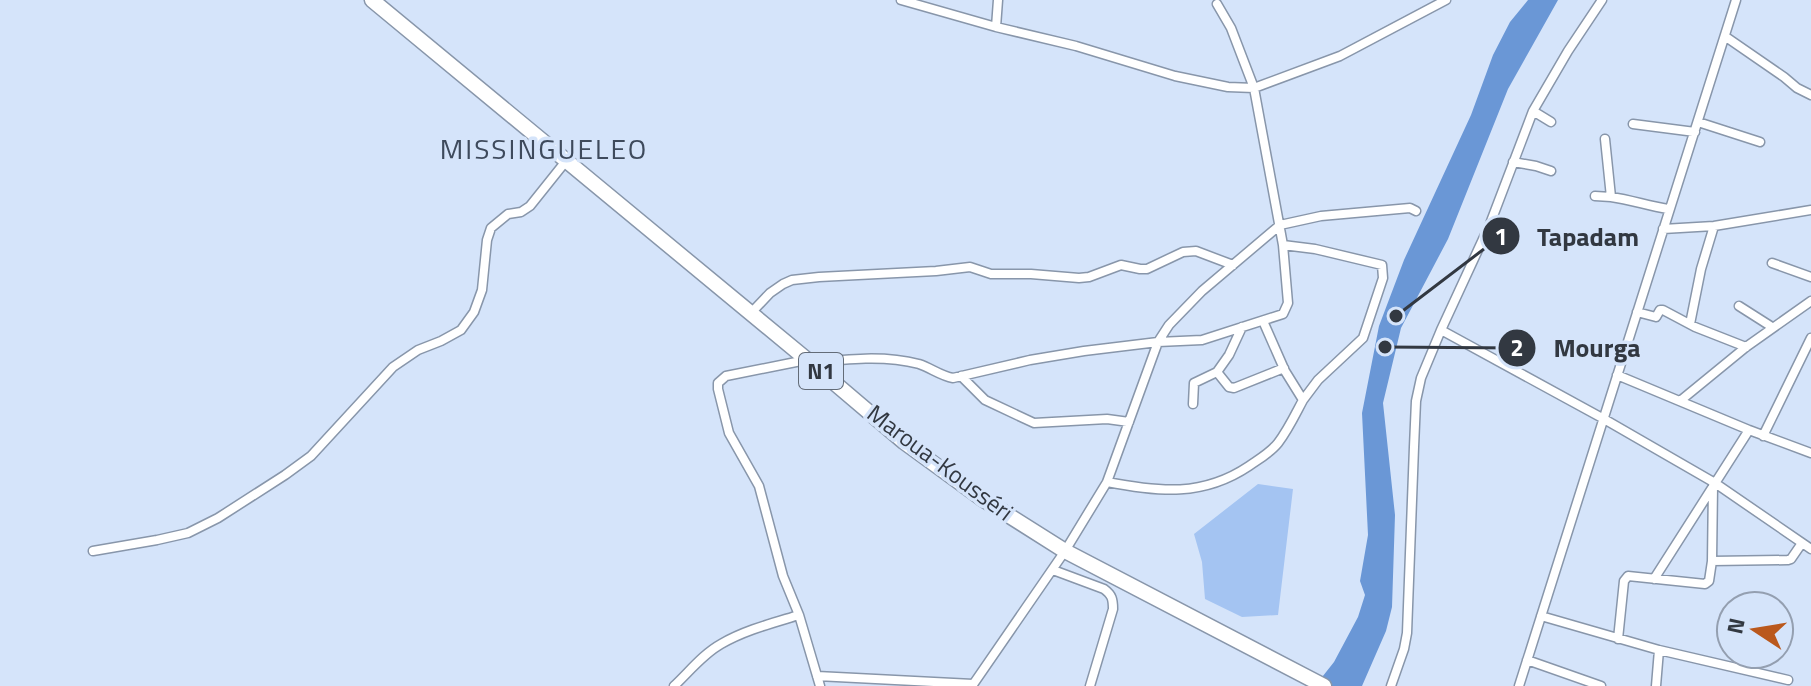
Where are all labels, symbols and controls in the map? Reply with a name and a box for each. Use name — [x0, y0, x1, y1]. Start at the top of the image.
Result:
district label: MISSINGUELEO — [440, 127, 648, 170]
callout: Tapadam — [1481, 211, 1655, 261]
text: Tapadam — [1537, 217, 1639, 256]
text: 1 — [1494, 218, 1508, 254]
callout: Mourga — [1497, 323, 1657, 373]
text: Mourga — [1553, 328, 1641, 367]
text: 2 — [1510, 329, 1524, 365]
road number: N1 — [799, 353, 843, 389]
street label: Maroua-Kousséri — [860, 395, 1021, 529]
north arrow — [1715, 590, 1795, 670]
text: N — [1717, 615, 1754, 637]

